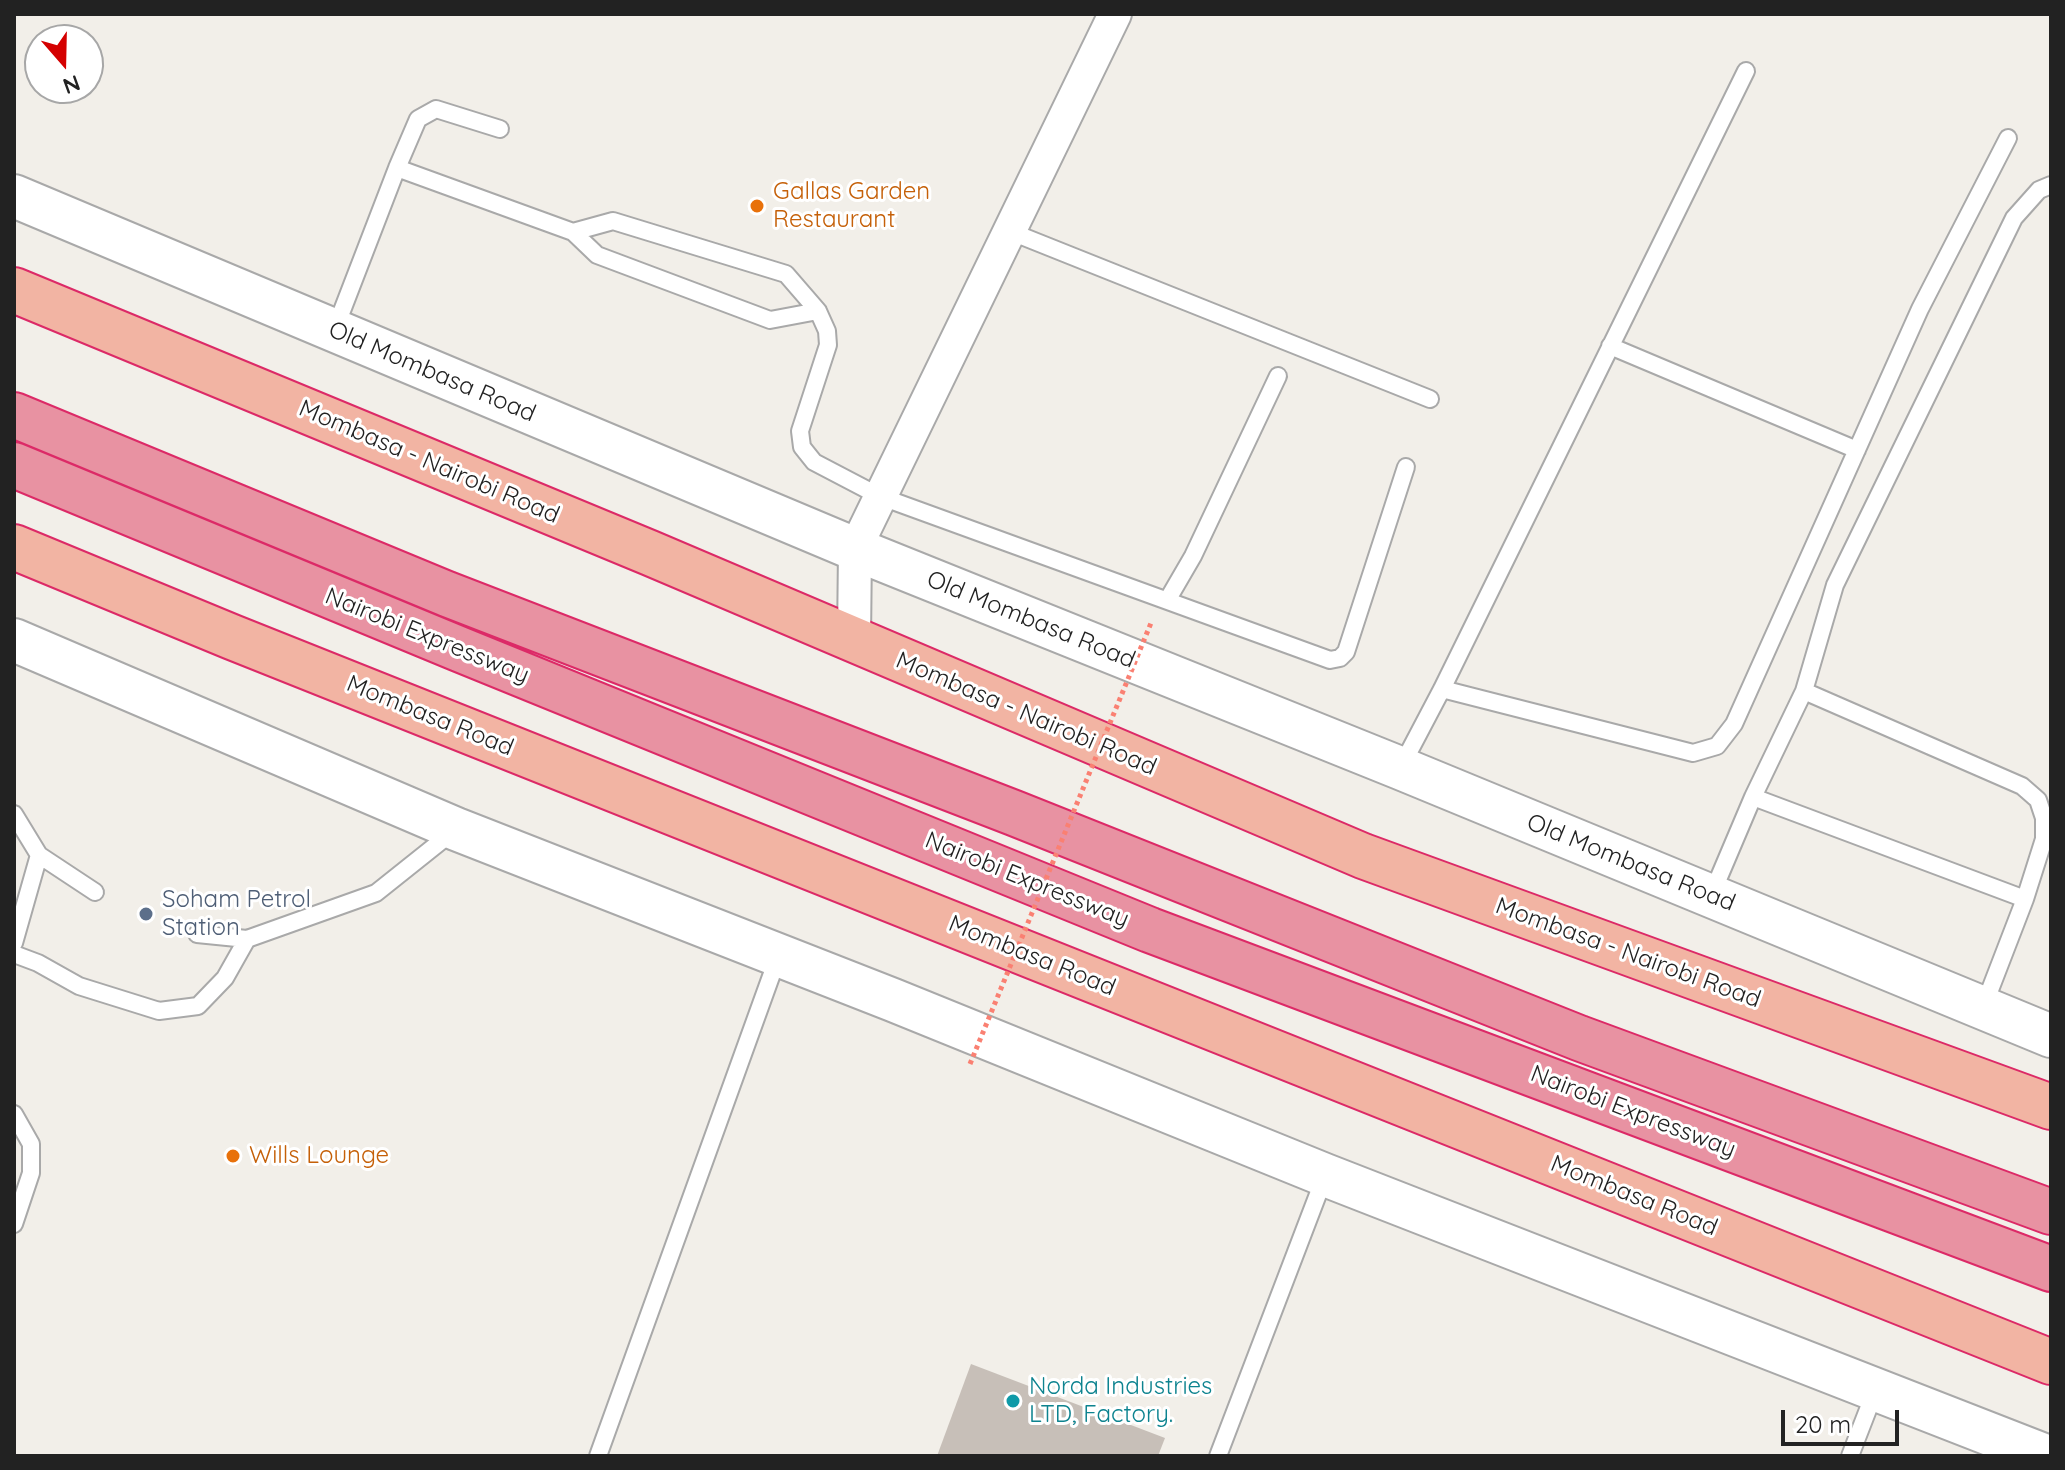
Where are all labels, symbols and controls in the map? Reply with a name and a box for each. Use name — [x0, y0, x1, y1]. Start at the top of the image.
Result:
north arrow — [24, 24, 104, 104]
text: N — [59, 69, 84, 101]
place label: Gallas Garden Restaurant — [773, 178, 930, 234]
marker: Gallas Garden Restaurant — [748, 197, 766, 215]
street label: Old Mombasa Road — [324, 315, 540, 429]
street label: Mombasa - Nairobi Road — [295, 394, 563, 530]
street label: Old Mombasa Road — [923, 565, 1139, 675]
street label: Nairobi Expressway — [321, 582, 533, 690]
street label: Mombasa - Nairobi Road — [892, 646, 1160, 782]
street label: Mombasa Road — [342, 669, 518, 763]
street label: Old Mombasa Road — [1523, 808, 1739, 918]
street label: Nairobi Expressway — [921, 826, 1133, 934]
place label: Soham Petrol Station — [162, 886, 311, 942]
street label: Mombasa - Nairobi Road — [1492, 892, 1764, 1014]
marker: Soham Petrol Station — [137, 905, 155, 923]
street label: Mombasa Road — [944, 909, 1120, 1003]
street label: Nairobi Expressway — [1526, 1060, 1740, 1164]
place label: Wills Lounge — [249, 1142, 389, 1170]
marker: Wills Lounge — [224, 1147, 242, 1165]
street label: Mombasa Road — [1546, 1149, 1722, 1243]
place label: Norda Industries LTD, Factory. — [1029, 1373, 1212, 1429]
marker: Norda Industries LTD, Factory. — [1004, 1392, 1022, 1410]
scale bar — [1785, 1394, 1903, 1444]
text: 20 m — [1795, 1409, 1851, 1439]

